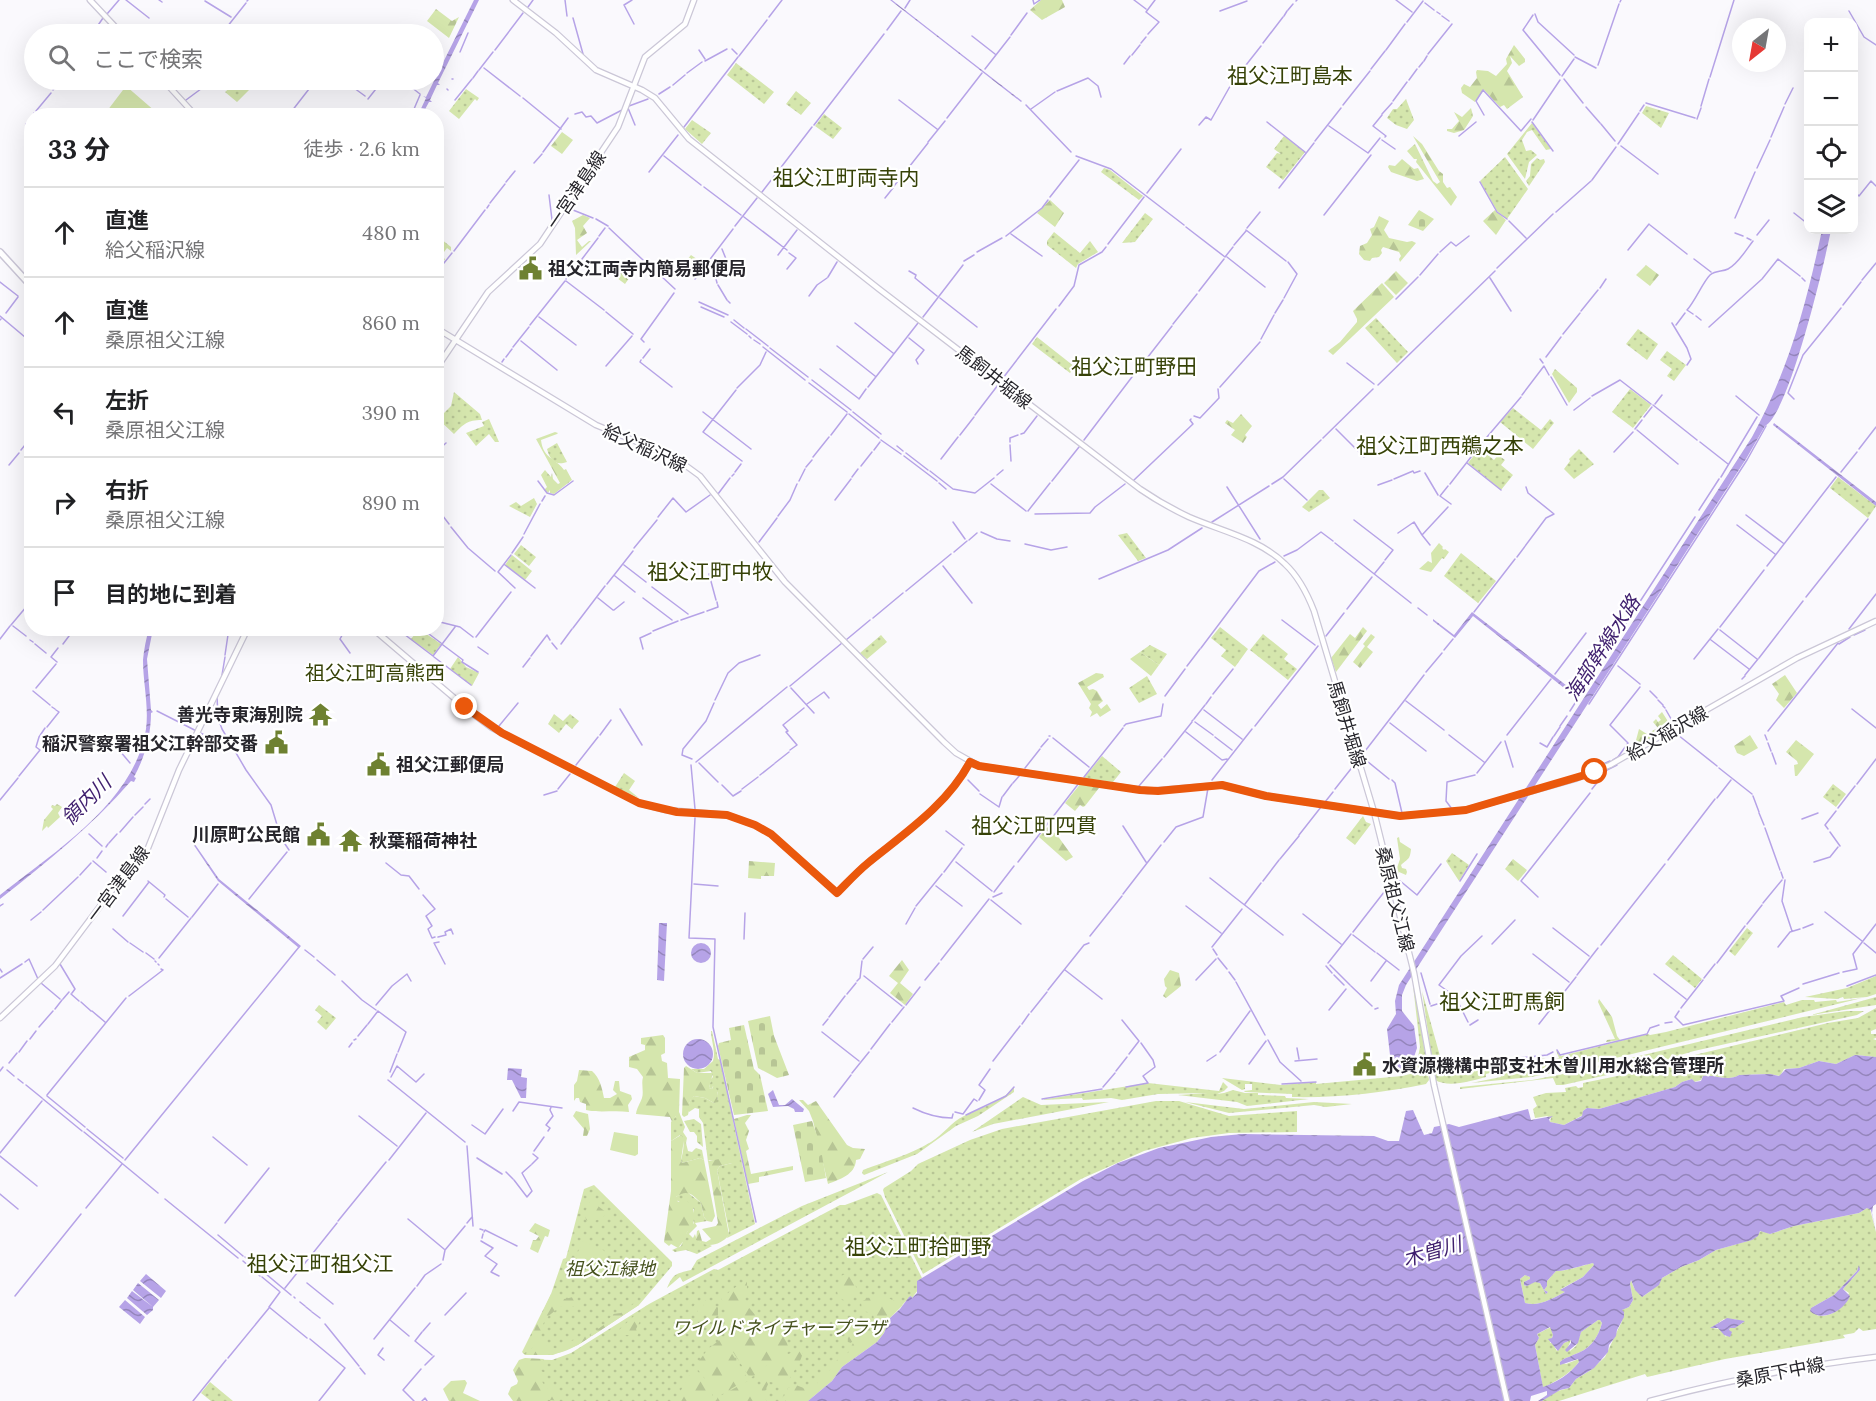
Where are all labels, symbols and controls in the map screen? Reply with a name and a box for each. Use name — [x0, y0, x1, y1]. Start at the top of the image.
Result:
north arrow — [1732, 18, 1786, 72]
map controls — [1804, 18, 1858, 234]
button: + — [1804, 18, 1858, 72]
search box — [24, 24, 444, 90]
icon: search — [45, 41, 78, 74]
text: ここで検索 — [93, 45, 203, 73]
district label: 祖父江町島本 — [1227, 62, 1353, 89]
button: − — [1804, 72, 1858, 126]
button: locate — [1804, 126, 1858, 180]
text: 33 分 — [48, 133, 110, 166]
text: 徒歩 · 2.6 km — [304, 136, 420, 161]
street label: 一宮津島線 — [541, 146, 611, 234]
district label: 祖父江町両寺内 — [773, 164, 920, 191]
button: layers — [1804, 180, 1858, 234]
text: 直進 — [105, 206, 149, 234]
icon: ahead — [48, 216, 81, 249]
text: 480 m — [362, 220, 420, 245]
text: 給父稲沢線 — [105, 237, 205, 262]
public building icon: 祖父江両寺内簡易郵便局 — [517, 255, 543, 281]
place label: 祖父江両寺内簡易郵便局 — [548, 257, 746, 280]
text: 直進 — [105, 296, 149, 324]
icon: ahead — [48, 306, 81, 339]
text: 860 m — [362, 310, 420, 335]
text: 桑原祖父江線 — [105, 327, 225, 352]
street label: 馬飼井堀線 — [951, 340, 1037, 414]
district label: 祖父江町野田 — [1071, 353, 1197, 380]
text: 左折 — [105, 386, 149, 414]
icon: left — [48, 396, 81, 429]
text: 390 m — [362, 400, 420, 425]
text: 桑原祖父江線 — [105, 417, 225, 442]
street label: 給父稲沢線 — [599, 419, 691, 477]
district label: 祖父江町西鵜之本 — [1356, 432, 1524, 459]
text: 右折 — [105, 476, 149, 504]
icon: right — [48, 486, 81, 519]
text: 890 m — [362, 490, 420, 515]
text: 桑原祖父江線 — [105, 507, 225, 532]
district label: 祖父江町中牧 — [647, 558, 773, 585]
icon: arrive — [48, 576, 81, 609]
text: 目的地に到着 — [105, 580, 237, 608]
water label: 海部幹線水路 — [1559, 589, 1646, 705]
district label: 祖父江町高熊西 — [305, 660, 445, 685]
street label: 馬飼井堀線 — [1323, 678, 1371, 770]
route end — [451, 693, 477, 719]
temple icon: 善光寺東海別院 — [308, 701, 334, 727]
street label: 給父稲沢線 — [1622, 701, 1712, 765]
place label: 善光寺東海別院 — [177, 703, 303, 726]
public building icon: 稲沢警察署祖父江幹部交番 — [263, 730, 289, 756]
place label: 稲沢警察署祖父江幹部交番 — [42, 732, 258, 755]
public building icon: 祖父江郵便局 — [365, 751, 391, 777]
place label: 祖父江郵便局 — [396, 753, 504, 776]
route start — [1581, 758, 1607, 784]
water label: 領内川 — [56, 769, 117, 830]
district label: 祖父江町四貫 — [971, 812, 1097, 839]
public building icon: 川原町公民館 — [305, 821, 331, 847]
place label: 川原町公民館 — [192, 823, 300, 846]
temple icon: 秋葉稲荷神社 — [338, 827, 364, 853]
place label: 秋葉稲荷神社 — [369, 829, 477, 852]
street label: 一宮津島線 — [82, 841, 154, 927]
street label: 桑原祖父江線 — [1371, 844, 1419, 954]
district label: 祖父江町馬飼 — [1439, 988, 1565, 1015]
public building icon: 水資源機構中部支社木曽川用水総合管理所 — [1351, 1052, 1377, 1078]
place label: 水資源機構中部支社木曽川用水総合管理所 — [1382, 1054, 1724, 1077]
water label: 木曽川 — [1400, 1230, 1466, 1271]
district label: 祖父江町拾町野 — [845, 1233, 992, 1260]
district label: 祖父江町祖父江 — [247, 1250, 394, 1277]
park label: 祖父江緑地 — [565, 1257, 657, 1280]
park label: ワイルドネイチャープラザ — [672, 1316, 889, 1339]
street label: 桑原下中線 — [1734, 1352, 1826, 1392]

